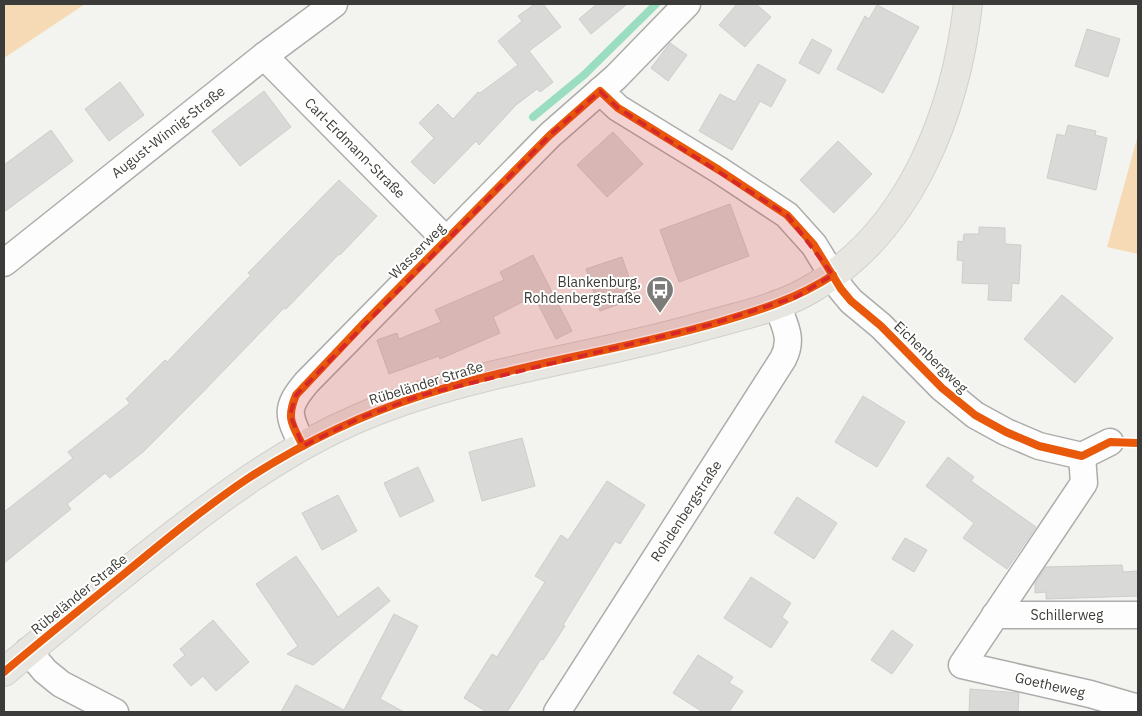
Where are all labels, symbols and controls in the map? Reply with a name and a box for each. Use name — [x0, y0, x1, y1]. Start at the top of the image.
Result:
street label: August-Winnig-Straße — [108, 82, 229, 182]
street label: Carl-Erdmann-Straße — [301, 94, 409, 202]
street label: Wasserweg — [385, 219, 449, 283]
place label: Blankenburg, Rohdenbergstraße — [524, 273, 641, 307]
bus stop icon: Blankenburg, Rohdenbergstraße — [645, 275, 675, 314]
street label: Eichenbergweg — [890, 317, 972, 397]
street label: Rübeländer Straße — [367, 357, 486, 409]
street label: Rohdenbergstraße — [647, 457, 726, 565]
street label: Rübeländer Straße — [27, 550, 131, 638]
street label: Schillerweg — [1031, 606, 1104, 624]
street label: Goetheweg — [1013, 668, 1087, 702]

